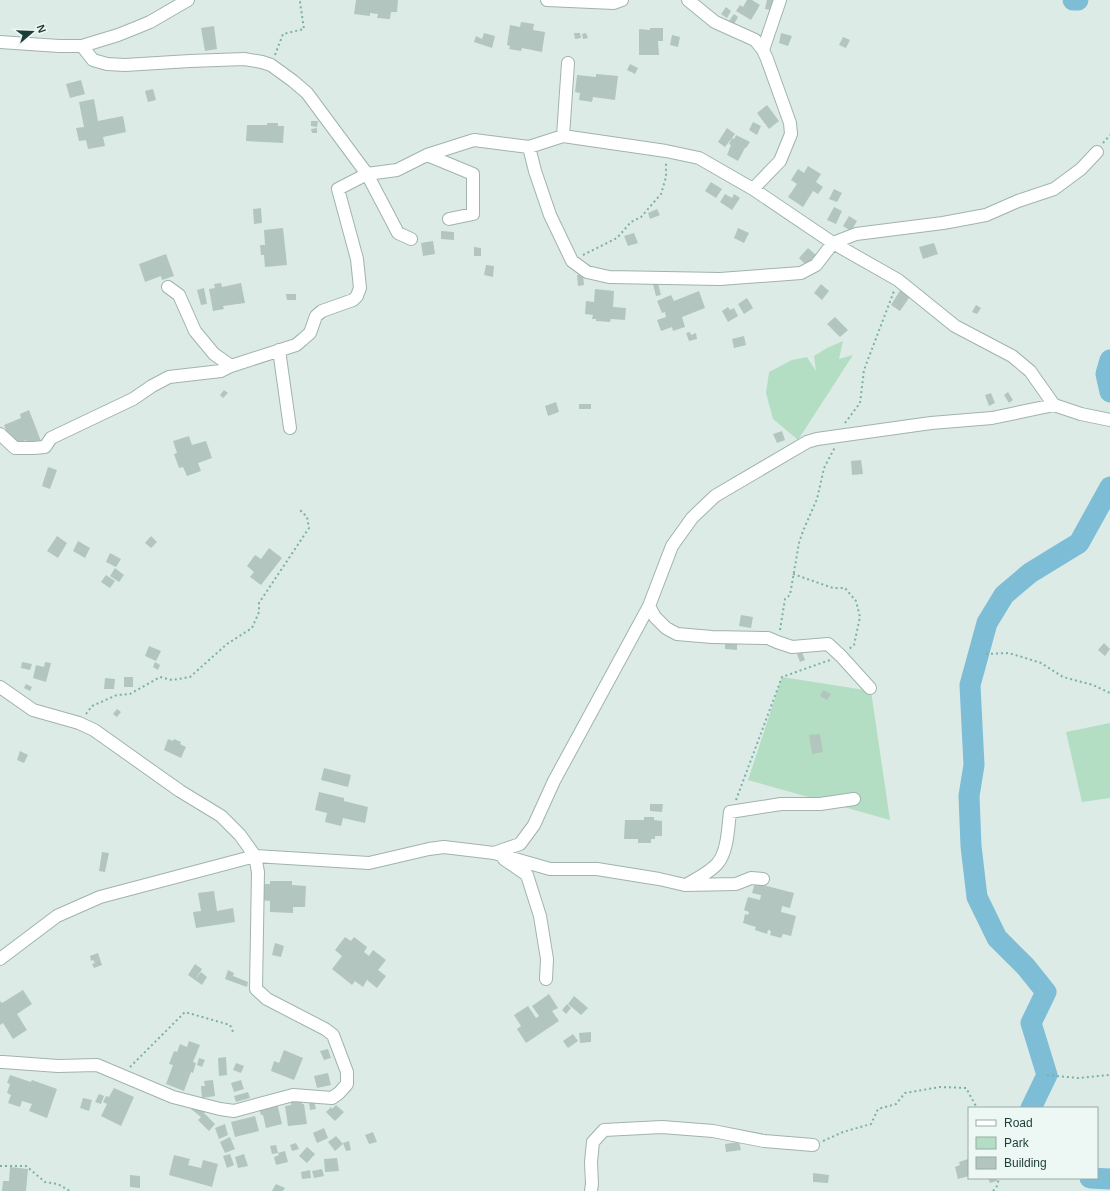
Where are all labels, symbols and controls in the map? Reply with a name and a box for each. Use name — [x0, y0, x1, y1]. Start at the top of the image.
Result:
north arrow — [12, 12, 52, 52]
text: N — [34, 23, 48, 35]
legend — [968, 1107, 1098, 1179]
text: Road — [1004, 1116, 1033, 1130]
text: Park — [1004, 1136, 1030, 1150]
text: Building — [1004, 1156, 1047, 1170]

